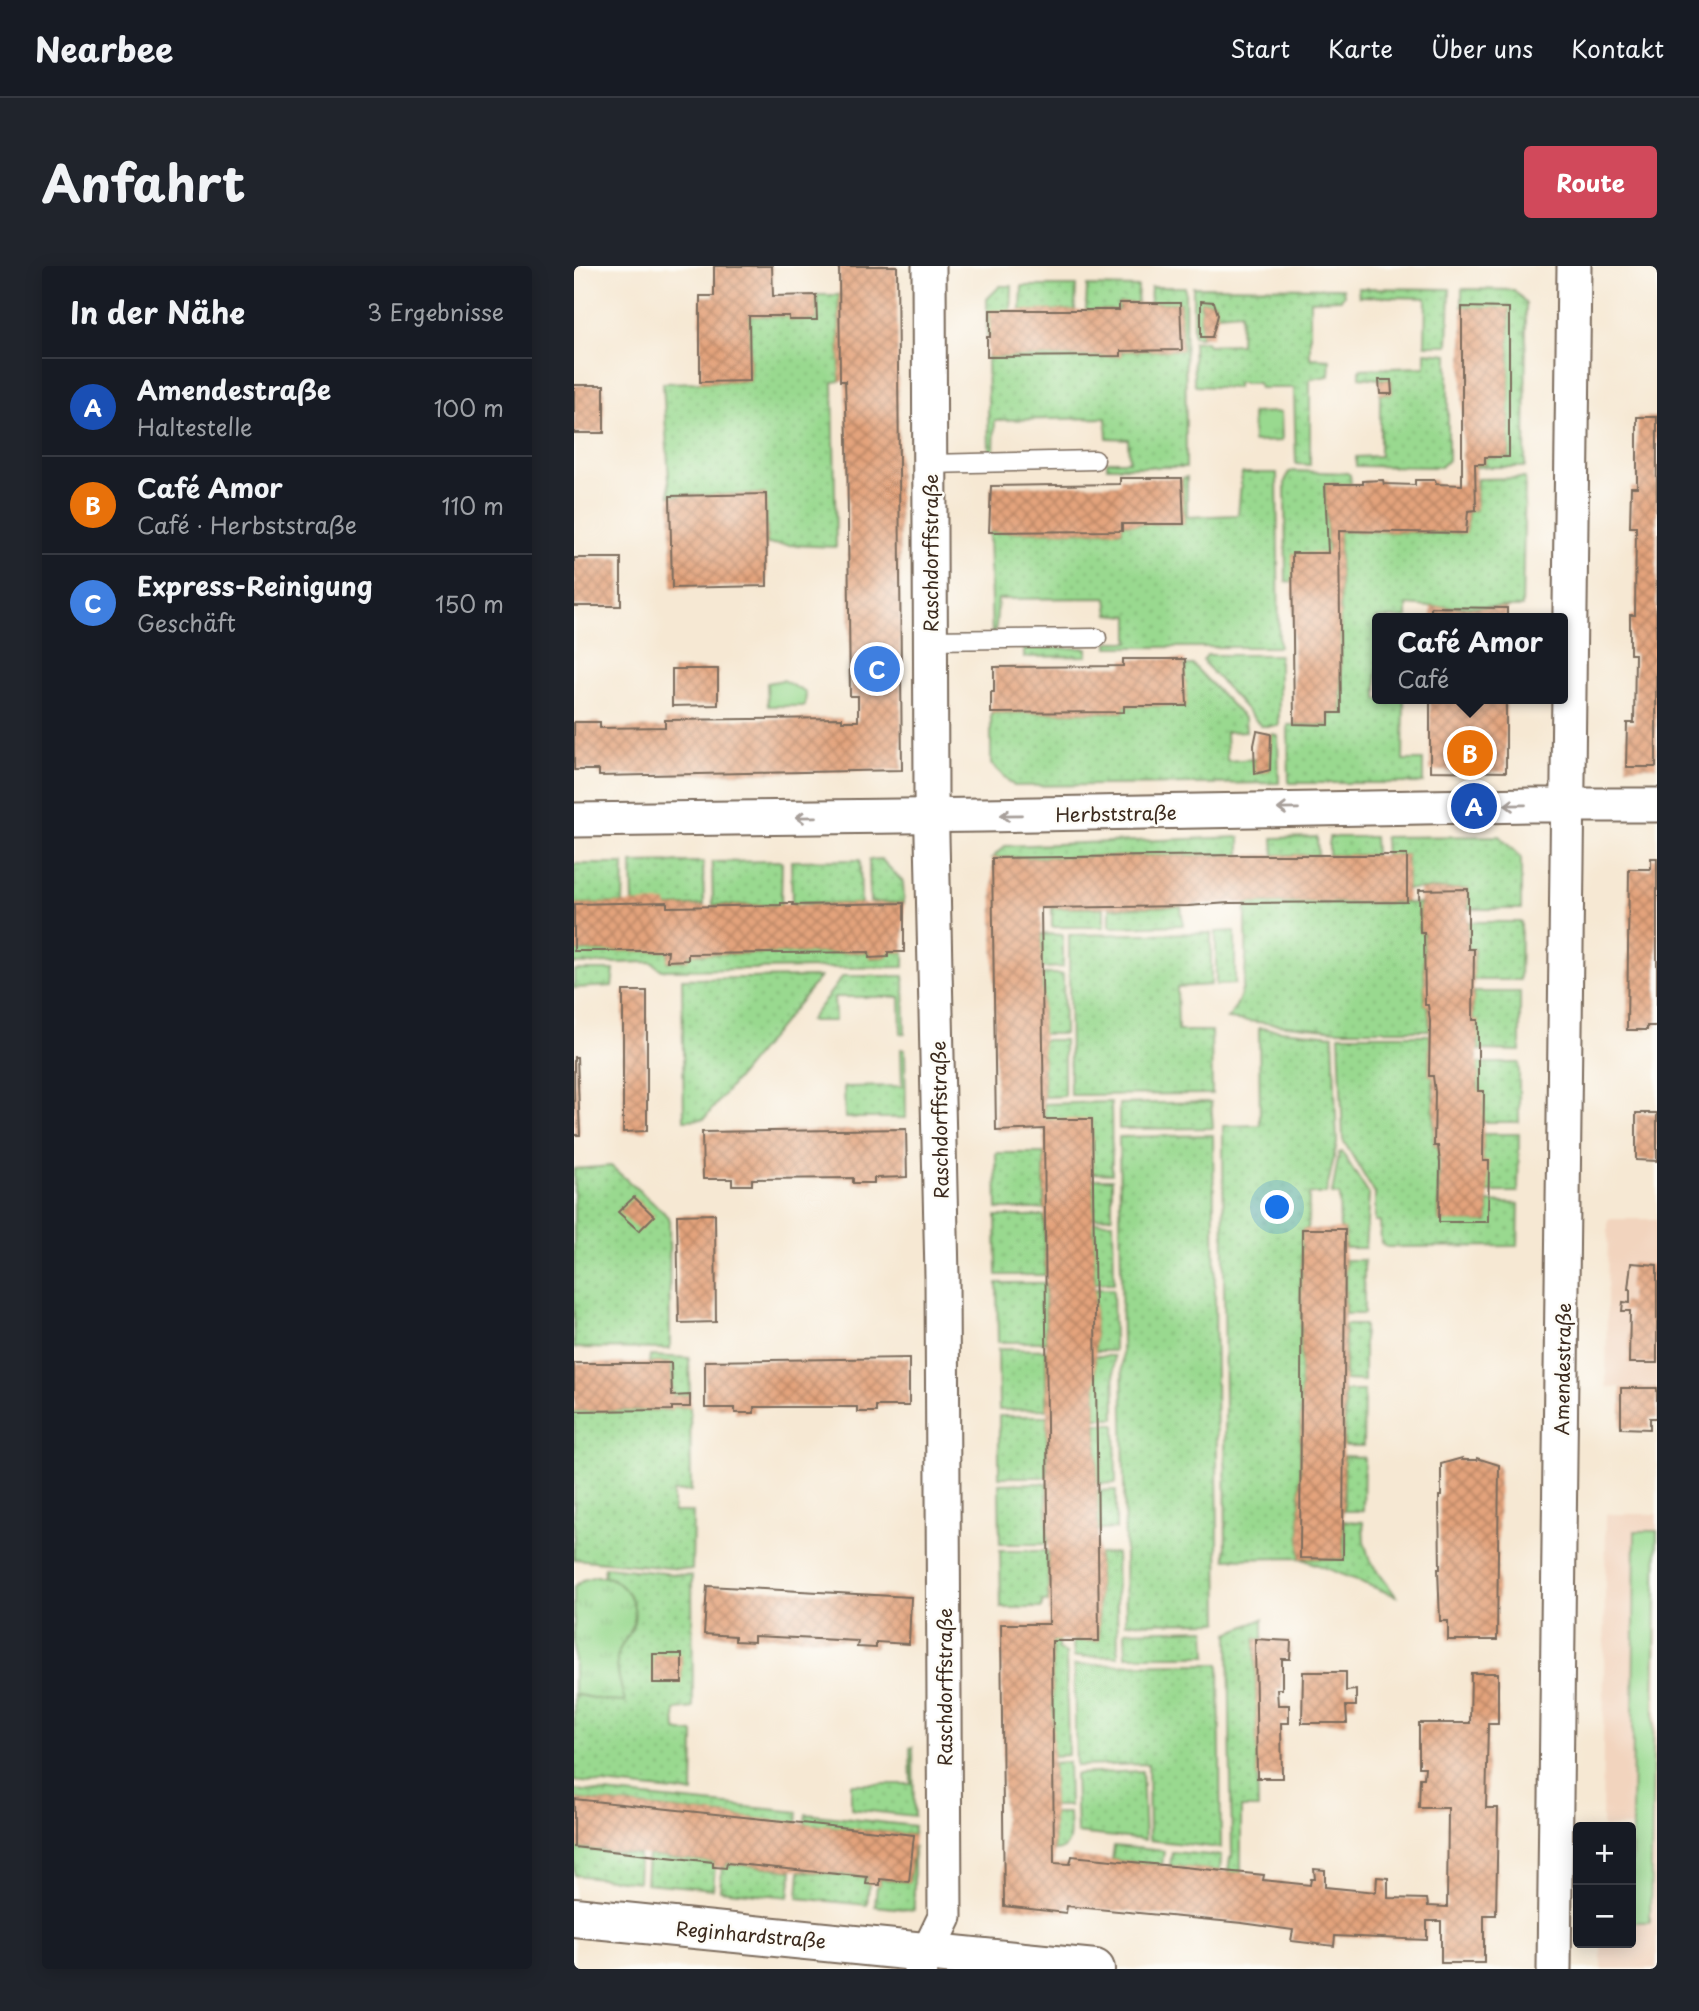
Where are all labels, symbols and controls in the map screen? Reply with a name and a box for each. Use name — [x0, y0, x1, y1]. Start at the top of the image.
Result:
text: Nearbee — [35, 23, 173, 73]
text: Start — [1230, 30, 1290, 66]
text: Karte — [1328, 30, 1393, 66]
text: Über uns — [1431, 30, 1533, 66]
text: Kontakt — [1571, 30, 1664, 66]
text: Anfahrt — [42, 145, 245, 219]
button: Route — [1524, 146, 1657, 218]
text: In der Nähe — [70, 289, 245, 334]
text: 3 Ergebnisse — [367, 294, 504, 329]
text: Amendestraße — [137, 370, 331, 409]
text: A — [84, 390, 102, 425]
text: 100 m — [434, 390, 504, 425]
text: Haltestelle — [137, 409, 252, 444]
text: Café Amor — [137, 468, 283, 507]
street label: Raschdorffstraße — [916, 474, 944, 632]
text: B — [85, 488, 101, 523]
text: 110 m — [442, 488, 504, 523]
text: Café · Herbststraße — [137, 507, 357, 542]
text: Express-Reinigung — [137, 566, 372, 605]
text: C — [84, 586, 102, 621]
text: 150 m — [435, 586, 504, 621]
text: Geschäft — [137, 605, 236, 640]
popup — [1372, 613, 1568, 704]
text: Café Amor — [1397, 622, 1543, 661]
pin: C — [854, 643, 900, 695]
text: Café — [1397, 661, 1449, 696]
pin: B — [1447, 727, 1493, 779]
pin: A — [1451, 780, 1497, 832]
street label: Herbststraße — [1055, 798, 1177, 828]
one-way arrow — [1504, 798, 1527, 812]
one-way arrow — [1277, 803, 1300, 816]
one-way arrow — [1000, 808, 1023, 821]
one-way arrow — [795, 810, 818, 824]
street label: Raschdorffstraße — [924, 1041, 954, 1199]
your location — [1260, 1190, 1294, 1224]
street label: Amendestraße — [1547, 1302, 1577, 1436]
street label: Raschdorffstraße — [930, 1608, 958, 1766]
map controls — [1573, 1822, 1636, 1948]
button: + — [1573, 1822, 1636, 1885]
button: − — [1573, 1885, 1636, 1948]
street label: Reginhardstraße — [675, 1913, 827, 1955]

